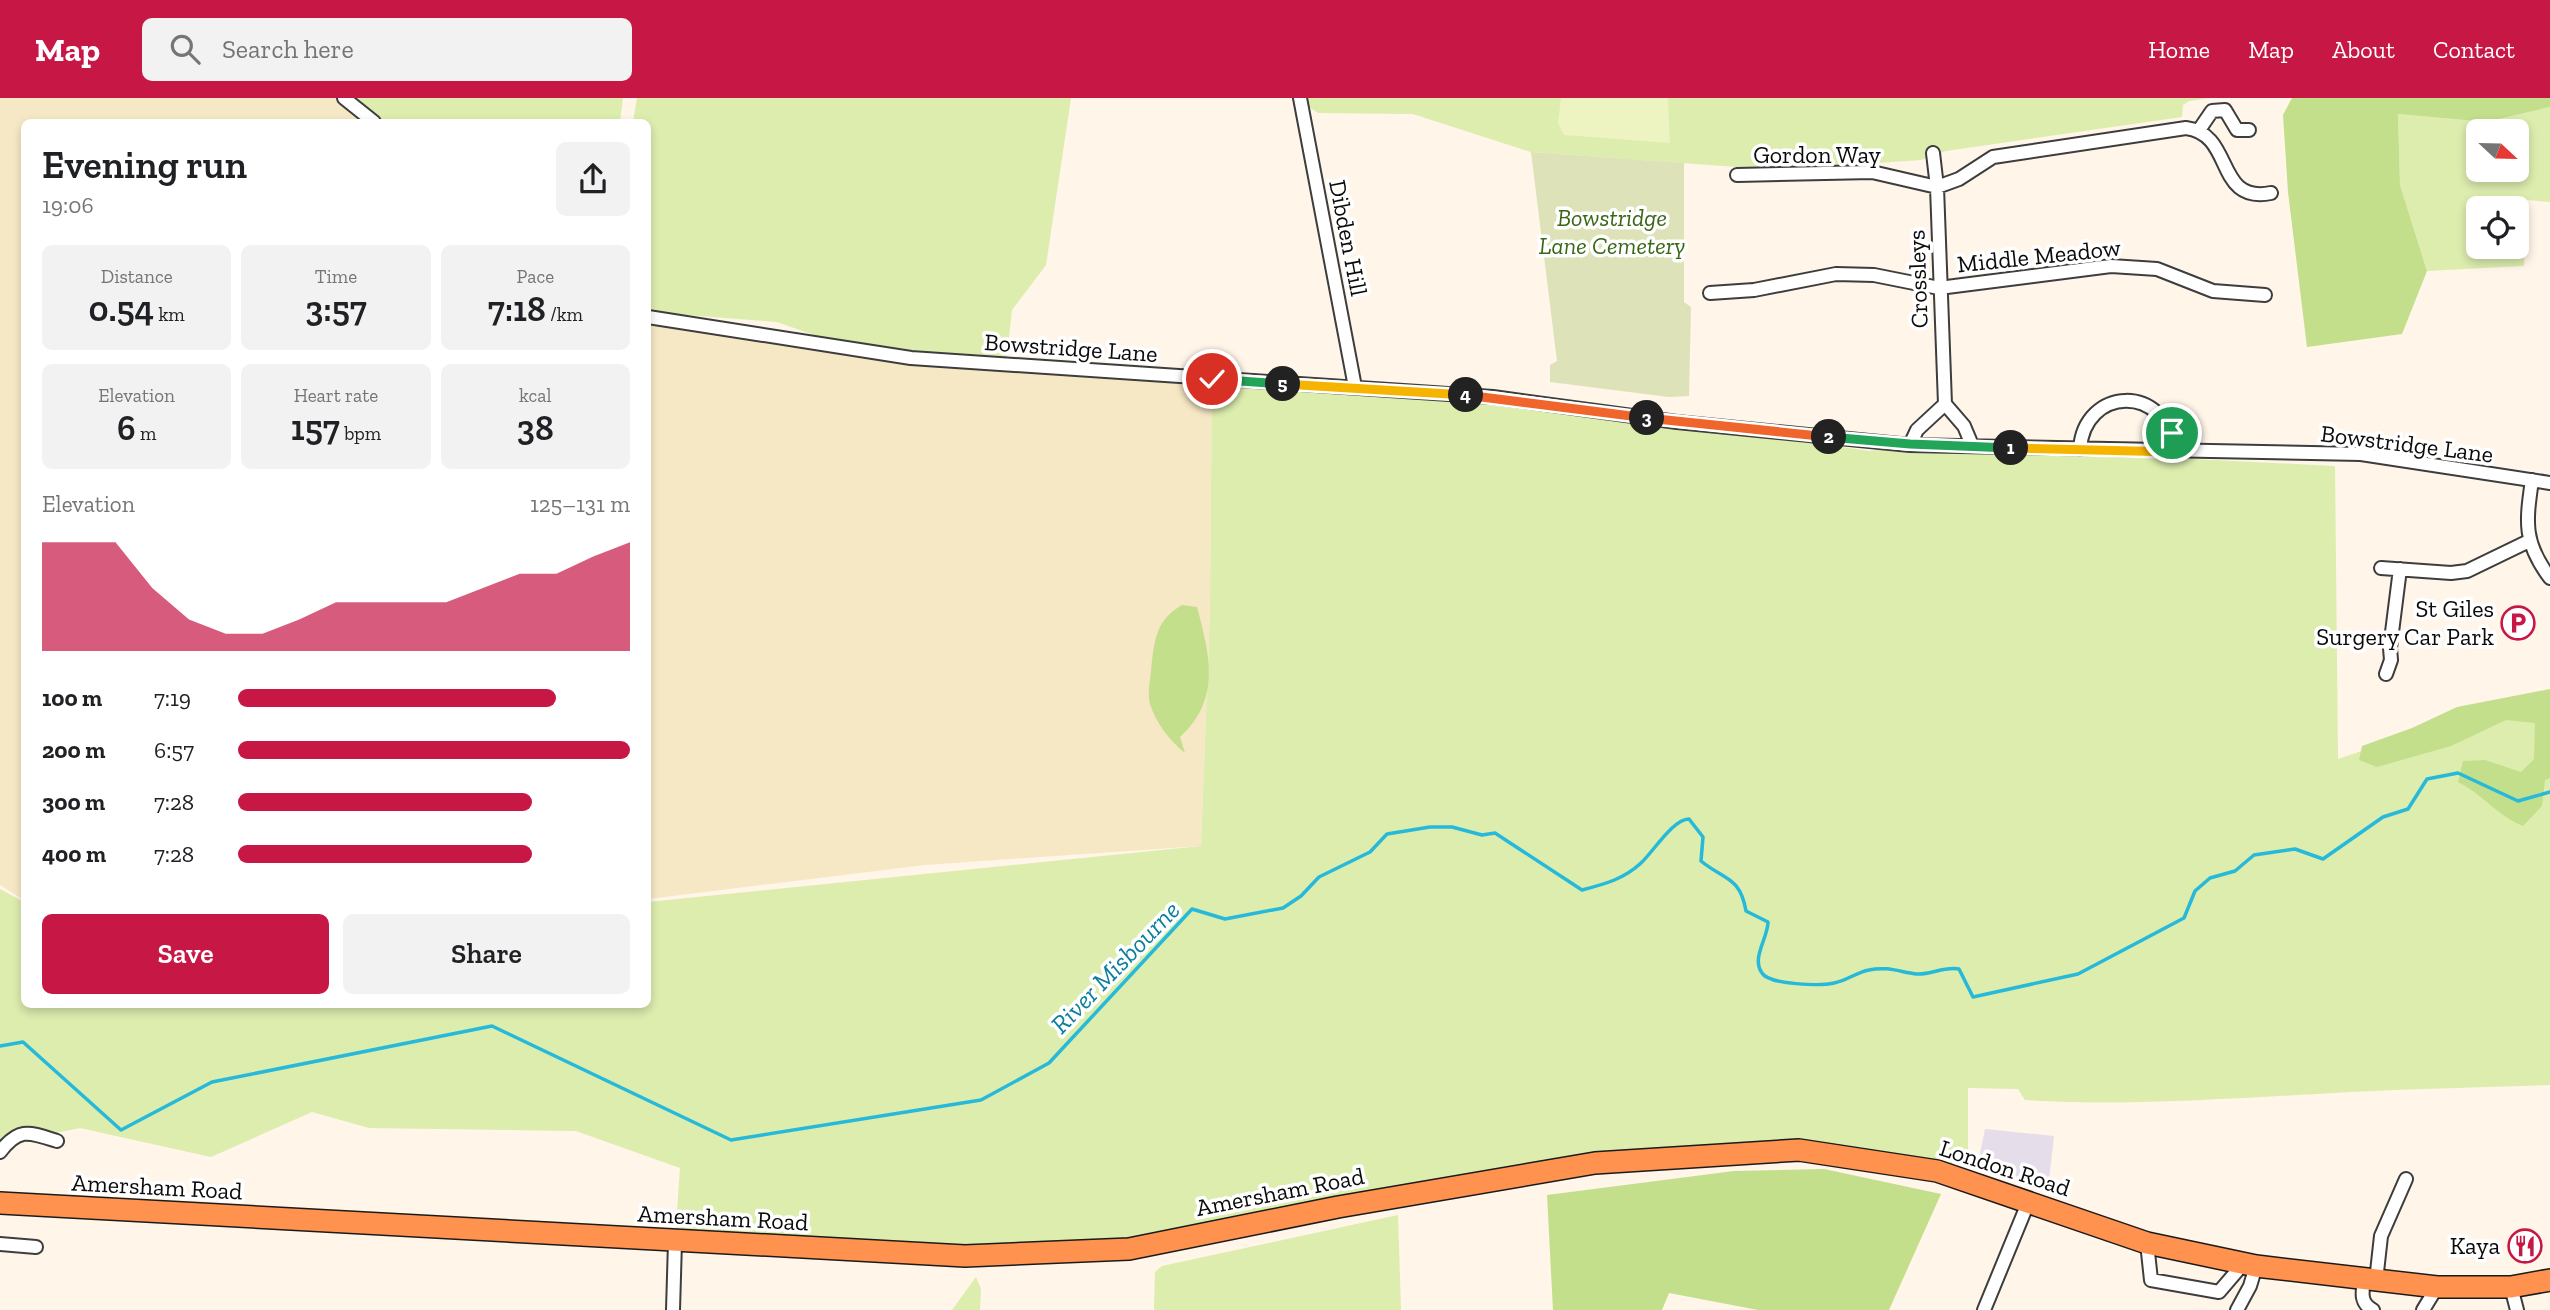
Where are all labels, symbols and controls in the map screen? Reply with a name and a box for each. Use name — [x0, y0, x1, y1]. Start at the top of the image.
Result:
search box — [142, 18, 632, 81]
text: Map — [35, 30, 100, 69]
icon: search — [166, 30, 204, 68]
text: Search here — [222, 33, 354, 65]
text: Home — [2148, 35, 2210, 64]
text: Map — [2248, 35, 2294, 64]
text: About — [2332, 35, 2395, 64]
text: Contact — [2433, 35, 2515, 64]
north arrow — [2466, 119, 2529, 182]
map controls — [2466, 119, 2529, 259]
street label: Gordon Way — [1753, 140, 1882, 169]
text: Evening run — [42, 142, 247, 188]
button: share — [556, 142, 630, 216]
street label: Dibden Hill — [1323, 177, 1374, 298]
text: 19:06 — [42, 191, 94, 219]
button: locate — [2466, 196, 2529, 259]
park label: Bowstridge Lane Cemetery — [1539, 203, 1685, 260]
street label: Crossleys — [1901, 229, 1934, 329]
street label: Middle Meadow — [1956, 232, 2123, 279]
text: Distance — [101, 265, 173, 288]
text: Time — [315, 265, 357, 288]
text: Pace — [516, 265, 554, 288]
text: 0.54 — [89, 288, 154, 330]
text: 3:57 — [305, 288, 367, 330]
text: 7:18 — [488, 288, 546, 330]
text: km — [154, 303, 185, 326]
text: /km — [546, 303, 583, 326]
street label: Bowstridge Lane — [983, 327, 1159, 368]
pin — [1182, 349, 1242, 409]
icon: check — [1193, 360, 1231, 398]
pin: 5 — [1266, 366, 1300, 402]
text: 5 — [1278, 372, 1287, 395]
pin: 4 — [1448, 378, 1484, 412]
text: 4 — [1460, 383, 1471, 406]
text: Elevation — [98, 384, 175, 407]
text: Heart rate — [294, 384, 378, 407]
text: kcal — [519, 384, 552, 407]
pin: 3 — [1630, 400, 1664, 436]
pin — [2142, 403, 2202, 463]
text: 3 — [1641, 406, 1652, 429]
text: 6 — [117, 407, 136, 449]
text: 157 — [291, 407, 340, 449]
text: 38 — [517, 407, 554, 449]
icon: arrive — [2153, 414, 2191, 452]
street label: Bowstridge Lane — [2319, 419, 2495, 468]
pin: 2 — [1812, 420, 1846, 454]
text: m — [136, 422, 156, 445]
text: bpm — [340, 422, 381, 445]
text: 2 — [1823, 425, 1834, 448]
pin: 1 — [1994, 430, 2028, 466]
text: 1 — [2007, 436, 2014, 459]
text: Elevation — [42, 490, 135, 518]
text: 125–131 m — [530, 490, 630, 518]
place label: St Giles Surgery Car Park — [2316, 594, 2495, 651]
parking icon: St Giles Surgery Car Park — [2499, 604, 2537, 642]
text: 100 m — [42, 684, 102, 712]
text: 7:19 — [154, 684, 191, 712]
text: 200 m — [42, 736, 105, 764]
text: 6:57 — [154, 736, 194, 764]
text: 300 m — [42, 788, 105, 816]
text: 7:28 — [154, 788, 194, 816]
text: 400 m — [42, 840, 106, 868]
text: 7:28 — [154, 840, 194, 868]
water label: River Misbourne — [1044, 894, 1186, 1040]
button: Save — [42, 914, 329, 994]
button: Share — [343, 914, 630, 994]
street label: London Road — [1936, 1133, 2074, 1202]
street label: Amersham Road — [1193, 1161, 1367, 1222]
street label: Amersham Road — [71, 1168, 243, 1205]
street label: Amersham Road — [637, 1199, 809, 1236]
restaurant icon: Kaya — [2506, 1227, 2544, 1265]
place label: Kaya — [2450, 1231, 2500, 1260]

